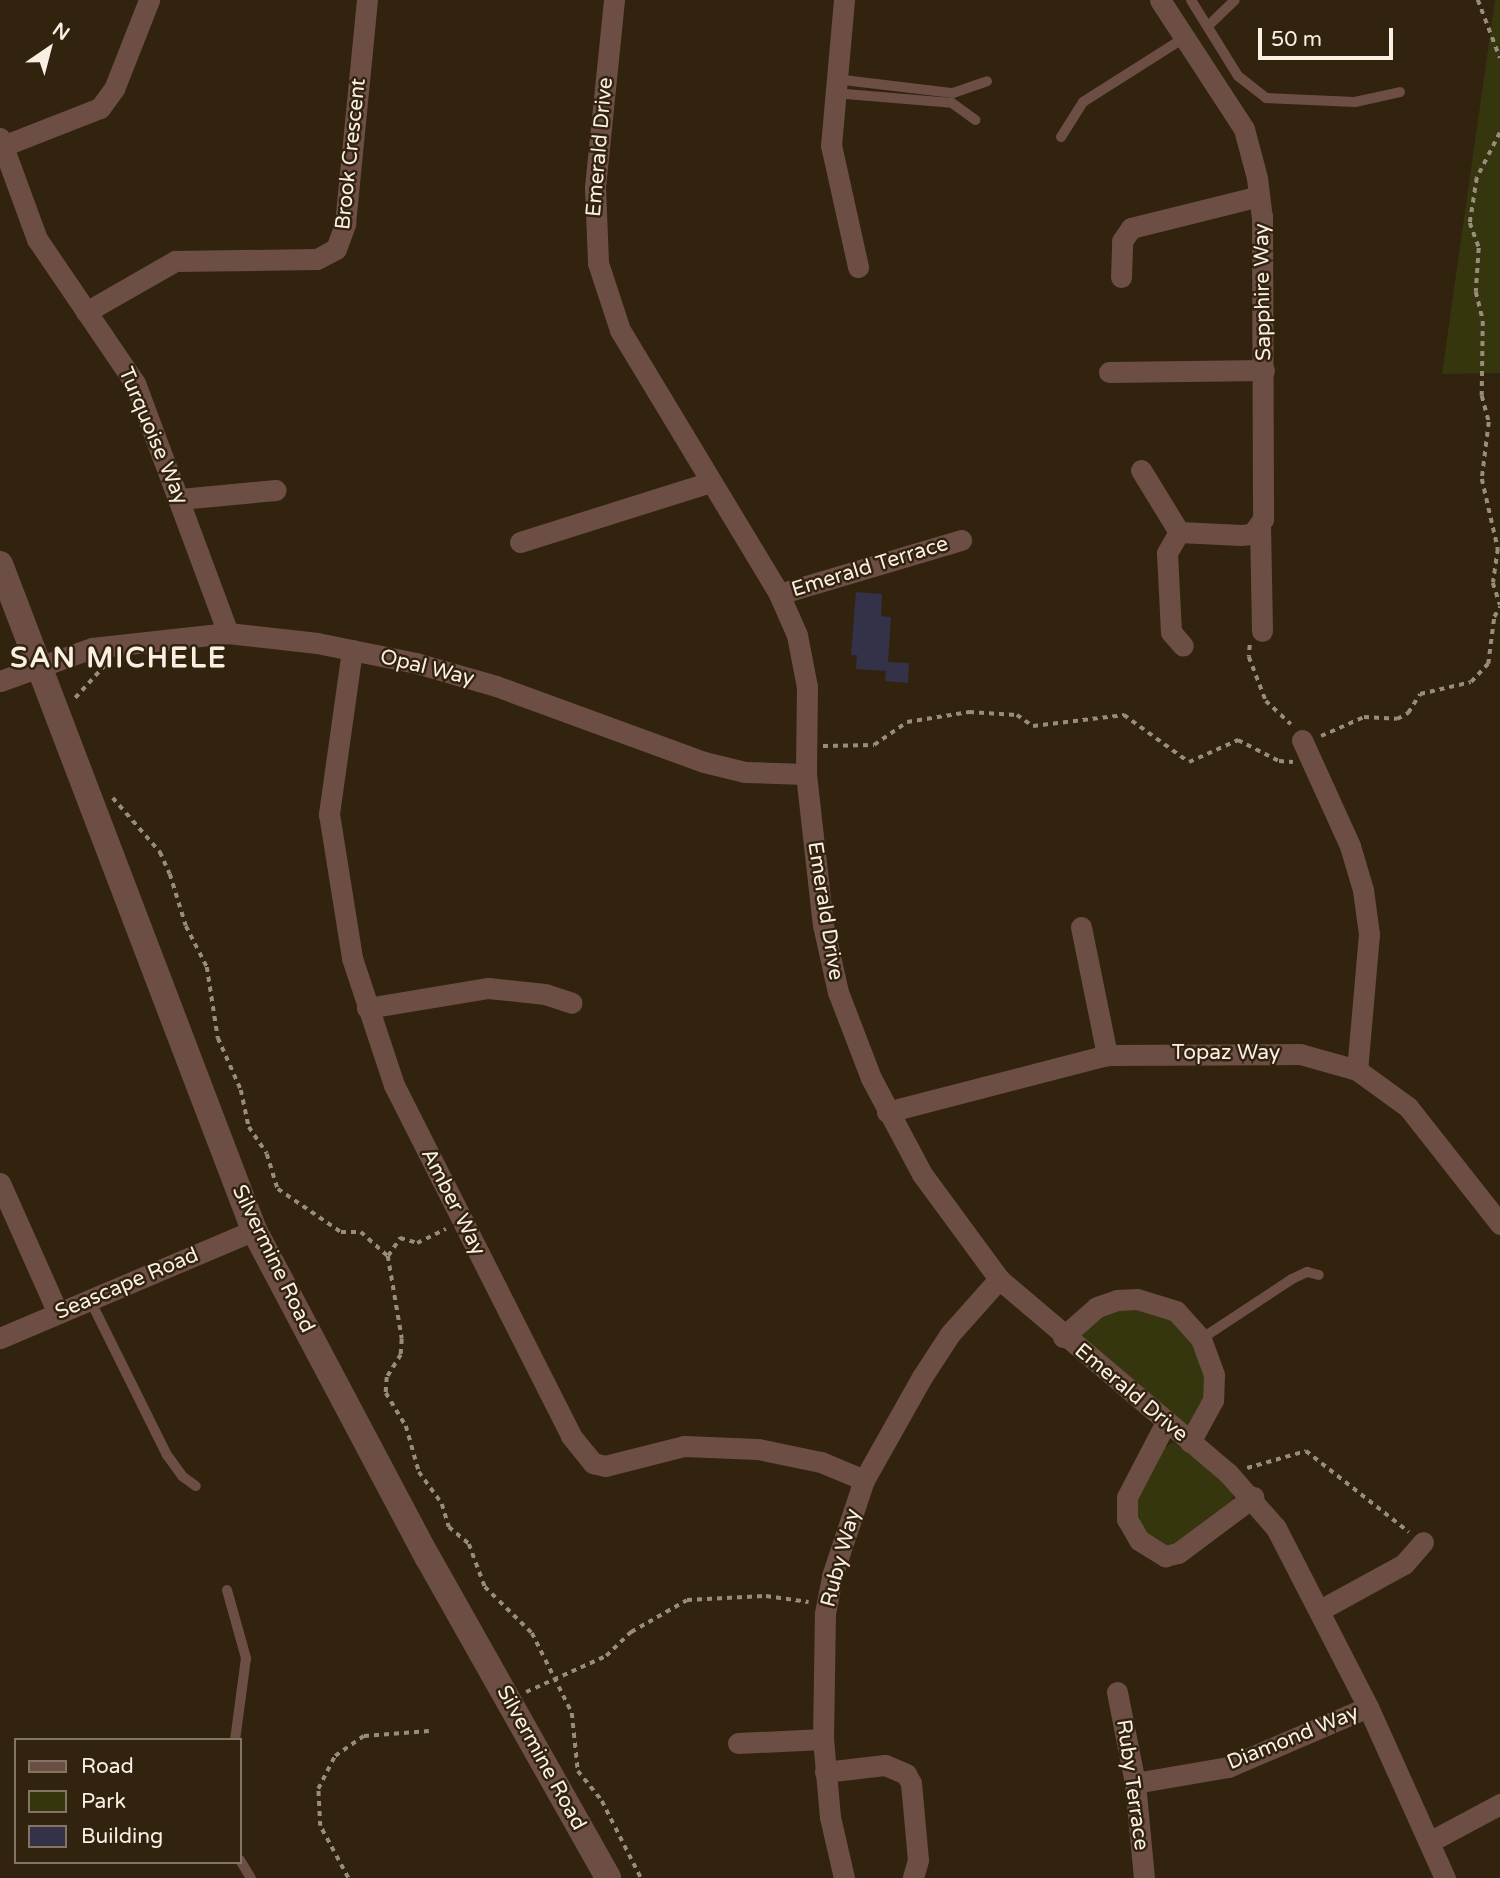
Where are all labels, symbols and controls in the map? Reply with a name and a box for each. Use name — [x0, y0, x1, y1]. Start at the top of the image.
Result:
north arrow — [14, 14, 84, 84]
scale bar — [1262, 14, 1397, 58]
text: N — [48, 18, 74, 45]
text: 50 m — [1271, 27, 1322, 52]
street label: Emerald Drive — [581, 76, 619, 218]
street label: Brook Crescent — [331, 77, 371, 231]
street label: Sapphire Way — [1249, 223, 1277, 361]
street label: Turquoise Way — [113, 364, 193, 508]
street label: Emerald Terrace — [789, 531, 951, 603]
district label: SAN MICHELE — [12, 641, 226, 675]
street label: Opal Way — [377, 644, 477, 692]
street label: Emerald Drive — [802, 840, 848, 982]
street label: Topaz Way — [1172, 1040, 1280, 1066]
street label: Amber Way — [415, 1144, 491, 1260]
street label: Silvermine Road — [226, 1181, 320, 1337]
street label: Seascape Road — [52, 1242, 202, 1326]
street label: Emerald Drive — [1069, 1338, 1193, 1448]
street label: Ruby Way — [816, 1506, 866, 1610]
street label: Silvermine Road — [491, 1681, 591, 1835]
street label: Diamond Way — [1224, 1700, 1362, 1776]
street label: Ruby Terrace — [1110, 1718, 1154, 1852]
legend — [14, 1738, 242, 1864]
text: Road — [81, 1754, 134, 1779]
text: Park — [81, 1789, 126, 1814]
text: Building — [81, 1824, 163, 1849]

